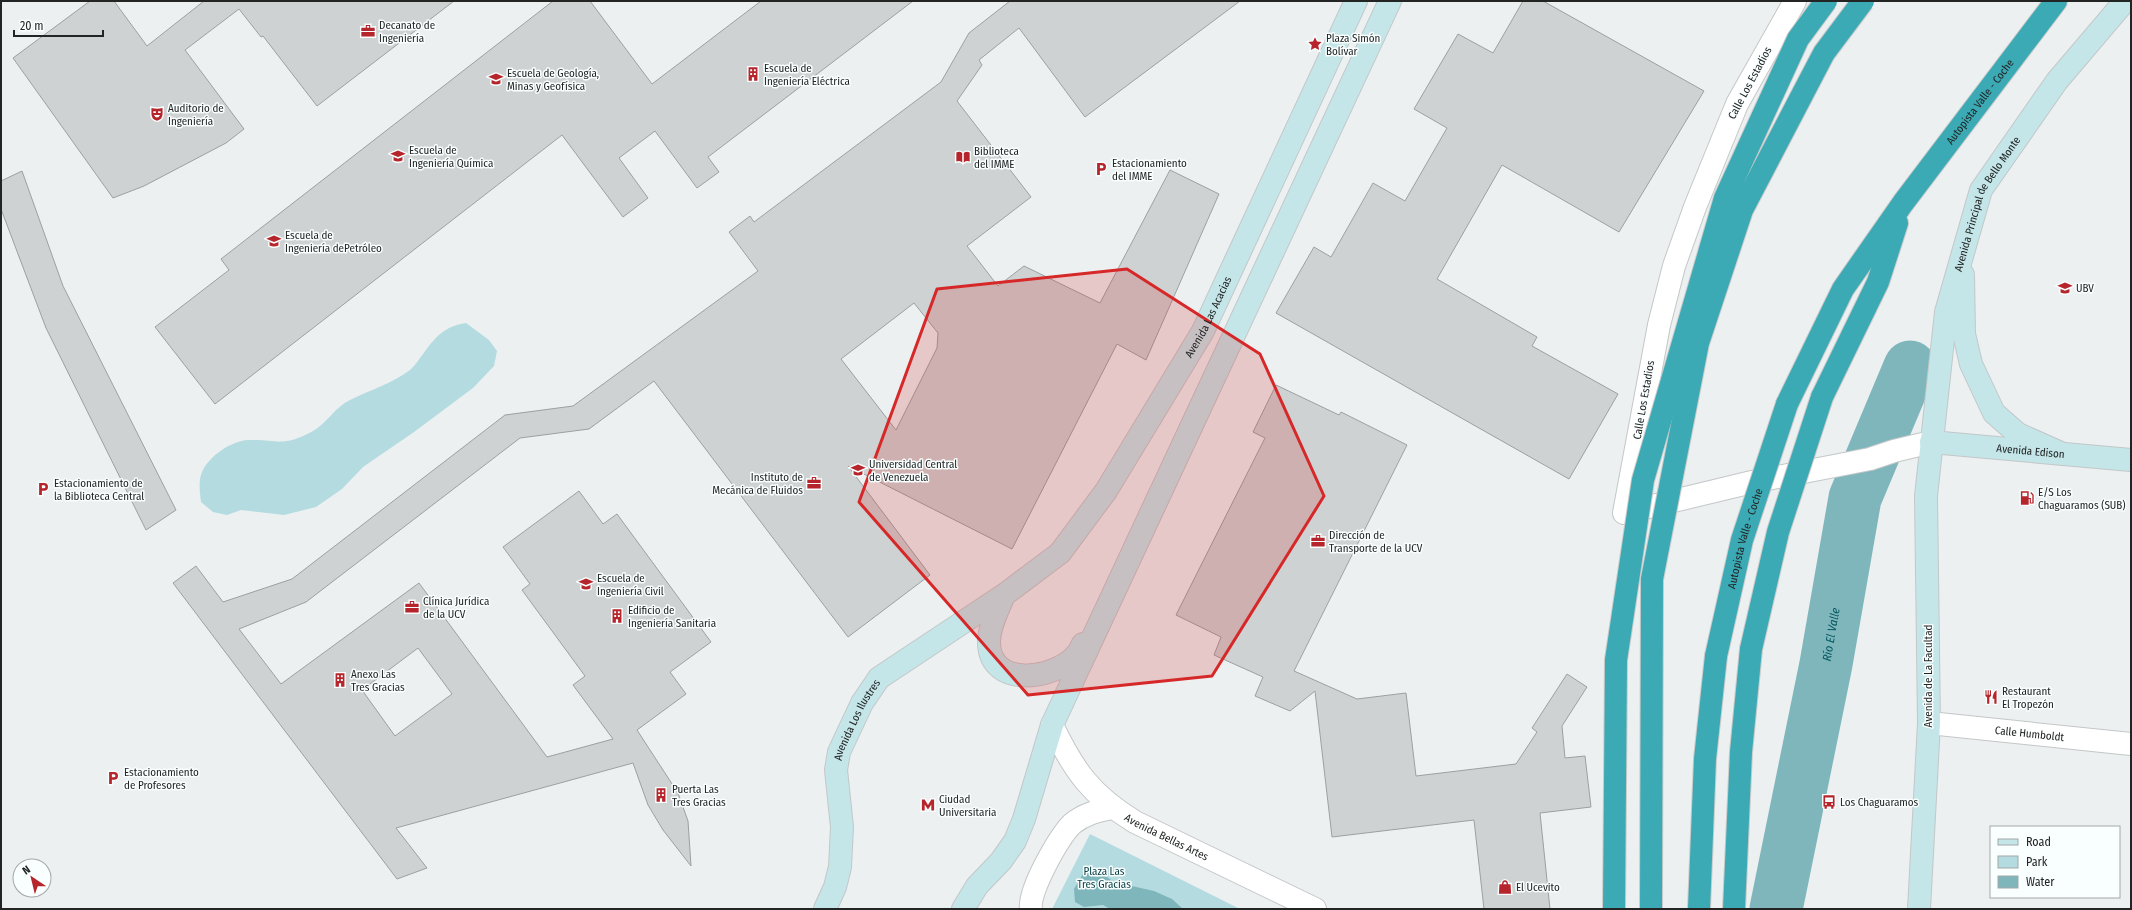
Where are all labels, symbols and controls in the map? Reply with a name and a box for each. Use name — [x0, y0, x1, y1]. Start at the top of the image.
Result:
scale bar — [14, 12, 103, 38]
text: 20 m — [20, 19, 44, 33]
place label: Decanato de Ingeniería — [379, 19, 435, 45]
office icon: Decanato de Ingeniería — [360, 23, 376, 39]
place label: Plaza Simón Bolívar — [1326, 32, 1380, 58]
place icon: Plaza Simón Bolívar — [1307, 36, 1323, 52]
street label: Calle Los Estadios — [1725, 44, 1775, 121]
street label: Autopista Valle - Coche — [1943, 56, 2016, 147]
place label: Escuela de Ingeniería Eléctrica — [764, 62, 850, 88]
building icon: Escuela de Ingeniería Eléctrica — [745, 66, 761, 82]
place label: Escuela de Geología, Minas y Geofísica — [507, 67, 599, 93]
school or university icon: Escuela de Geología, Minas y Geofísica — [488, 71, 504, 87]
place label: Auditorio de Ingeniería — [168, 102, 224, 128]
theatre icon: Auditorio de Ingeniería — [149, 106, 165, 122]
street label: Avenida Principal de Bello Monte — [1951, 134, 2023, 273]
place label: Escuela de Ingeniería Química — [409, 144, 493, 170]
place label: Biblioteca del IMME — [974, 145, 1019, 171]
school or university icon: Escuela de Ingeniería Química — [390, 148, 406, 164]
library icon: Biblioteca del IMME — [955, 149, 971, 165]
place label: Estacionamiento del IMME — [1112, 157, 1187, 183]
parking icon: Estacionamiento del IMME — [1093, 161, 1109, 177]
place label: Escuela de Ingeniería dePetróleo — [285, 229, 382, 255]
school or university icon: Escuela de Ingeniería dePetróleo — [266, 233, 282, 249]
street label: Avenida Las Acacias — [1182, 274, 1234, 360]
school or university icon: UBV — [2057, 280, 2073, 296]
place label: UBV — [2076, 282, 2094, 295]
street label: Calle Los Estadios — [1631, 359, 1657, 441]
street label: Avenida Edison — [1996, 441, 2065, 461]
place label: Universidad Central de Venezuela — [869, 458, 957, 484]
school or university icon: Universidad Central de Venezuela — [850, 462, 866, 478]
place label: Instituto de Mecánica de Fluidos — [712, 471, 803, 497]
office icon: Instituto de Mecánica de Fluidos — [806, 475, 822, 491]
place label: Estacionamiento de la Biblioteca Central — [54, 477, 144, 503]
parking icon: Estacionamiento de la Biblioteca Central — [35, 481, 51, 497]
place label: E/S Los Chaguaramos (SUB) — [2038, 486, 2126, 512]
street label: Autopista Valle - Coche — [1725, 487, 1765, 590]
fuel station icon: E/S Los Chaguaramos (SUB) — [2019, 490, 2035, 506]
place label: Dirección de Transporte de la UCV — [1329, 529, 1423, 555]
office icon: Dirección de Transporte de la UCV — [1310, 533, 1326, 549]
place label: Escuela de Ingeniería Civil — [597, 572, 664, 598]
school or university icon: Escuela de Ingeniería Civil — [578, 576, 594, 592]
place label: Clínica Jurídica de la UCV — [423, 595, 489, 621]
office icon: Clínica Jurídica de la UCV — [404, 599, 420, 615]
place label: Edificio de Ingeniería Sanitaria — [628, 604, 716, 630]
water label: Río El Valle — [1820, 606, 1843, 662]
building icon: Edificio de Ingeniería Sanitaria — [609, 608, 625, 624]
street label: Avenida de La Facultad — [1922, 625, 1935, 727]
place label: Anexo Las Tres Gracias — [351, 668, 405, 694]
building icon: Anexo Las Tres Gracias — [332, 672, 348, 688]
street label: Avenida Los Ilustres — [831, 676, 883, 761]
place label: Restaurant El Tropezón — [2002, 685, 2054, 711]
restaurant icon: Restaurant El Tropezón — [1983, 689, 1999, 705]
street label: Calle Humboldt — [1994, 723, 2065, 744]
place label: Estacionamiento de Profesores — [124, 766, 199, 792]
parking icon: Estacionamiento de Profesores — [105, 770, 121, 786]
place label: Puerta Las Tres Gracias — [672, 783, 726, 809]
building icon: Puerta Las Tres Gracias — [653, 787, 669, 803]
place label: Ciudad Universitaria — [939, 793, 996, 819]
bus stop icon: Los Chaguaramos — [1821, 794, 1837, 810]
place label: Los Chaguaramos — [1840, 796, 1919, 809]
metro station icon: Ciudad Universitaria — [920, 797, 936, 813]
street label: Avenida Bellas Artes — [1122, 811, 1211, 863]
legend — [1990, 826, 2120, 898]
text: Road — [2026, 835, 2051, 849]
text: Park — [2026, 855, 2048, 869]
north arrow — [12, 858, 52, 898]
text: N — [20, 863, 33, 877]
park label: Plaza Las Tres Gracias — [1077, 865, 1131, 891]
text: Water — [2026, 875, 2055, 889]
shop icon: El Ucevito — [1497, 879, 1513, 895]
place label: El Ucevito — [1516, 881, 1560, 894]

